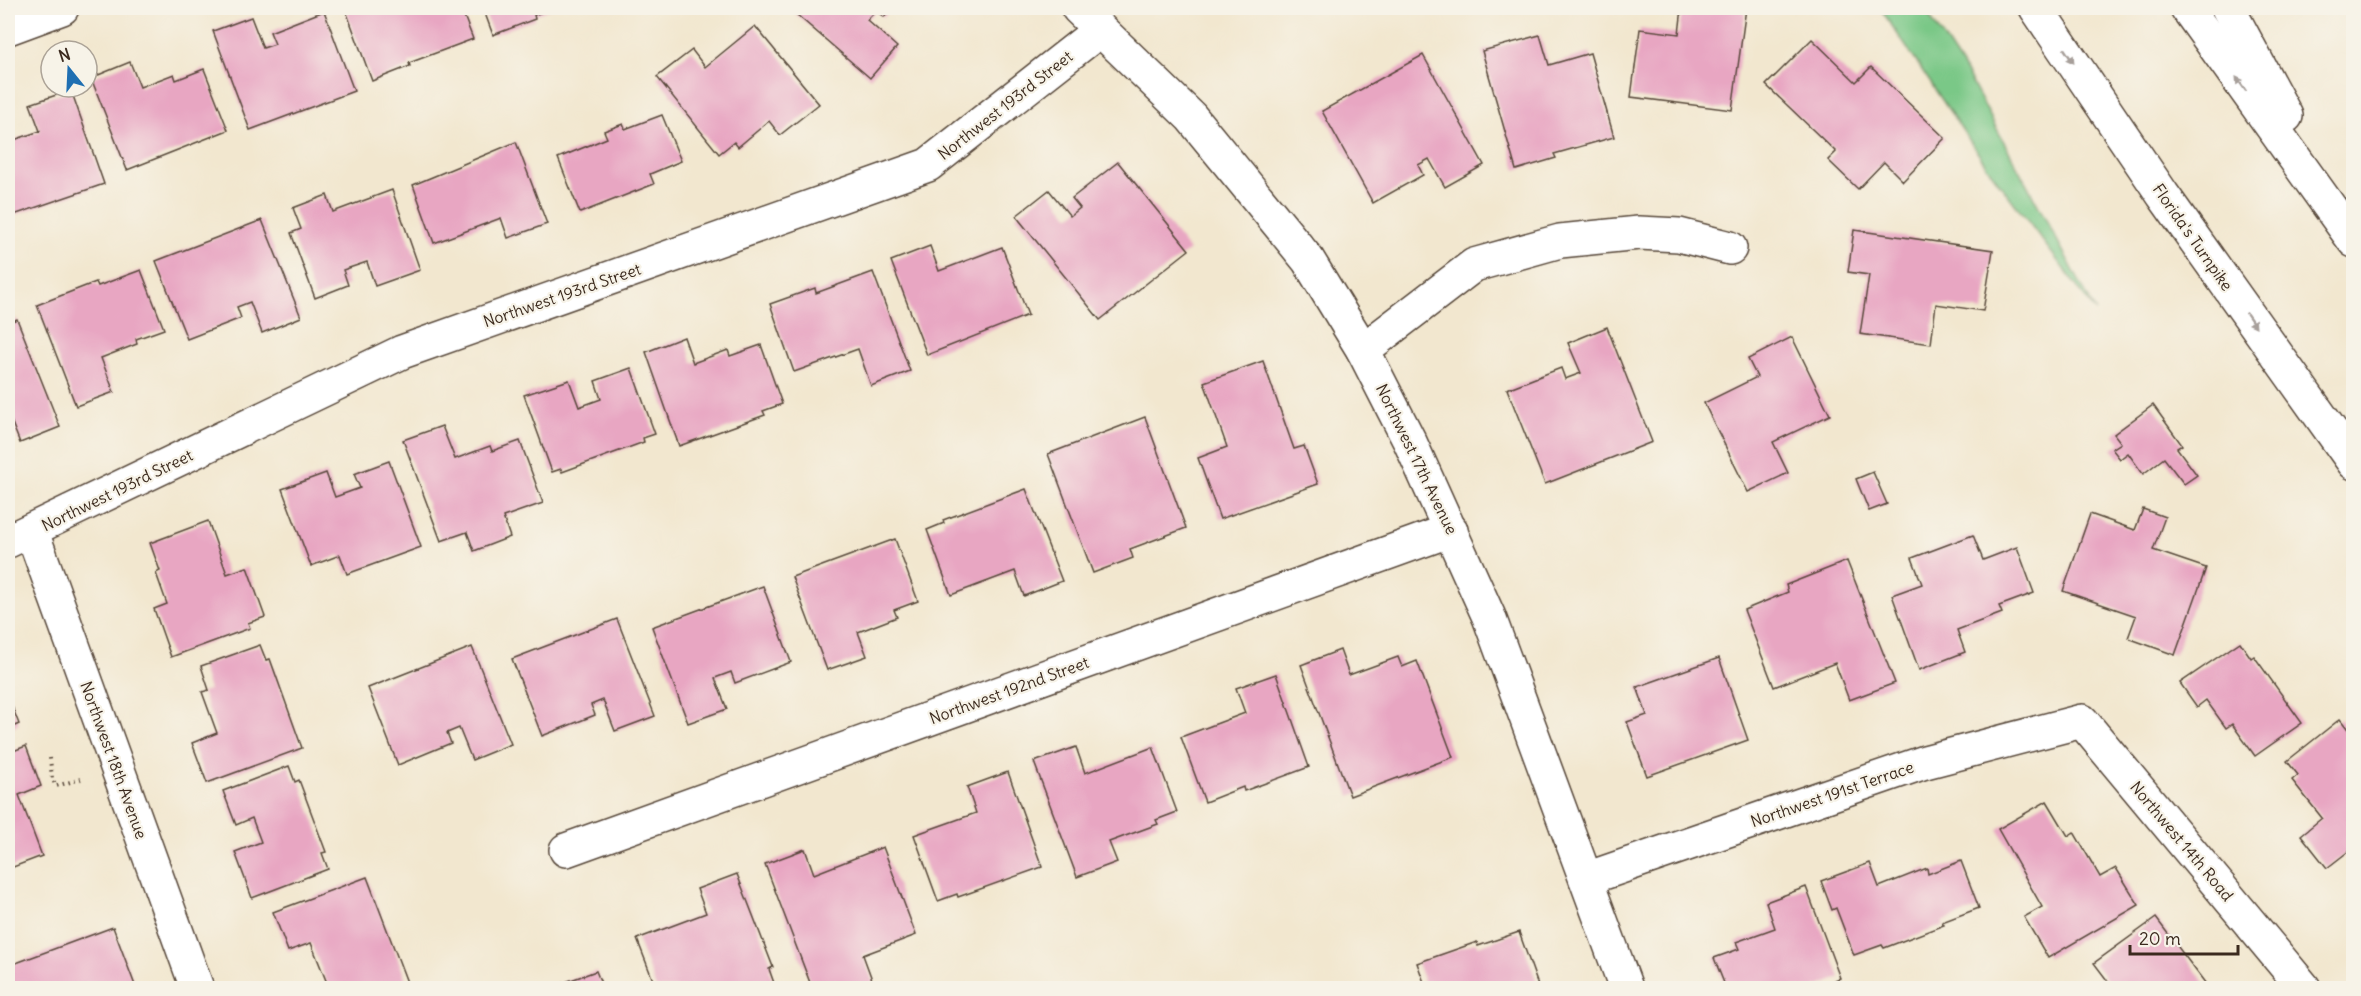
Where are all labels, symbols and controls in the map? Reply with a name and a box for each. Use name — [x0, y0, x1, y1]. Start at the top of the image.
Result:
north arrow — [39, 39, 99, 99]
text: N — [56, 44, 73, 66]
street label: Northwest 193rd Street — [934, 46, 1077, 164]
one-way arrow — [2063, 48, 2074, 64]
one-way arrow — [2236, 76, 2248, 91]
street label: Florida's Turnpike — [2149, 180, 2237, 294]
street label: Northwest 193rd Street — [480, 258, 644, 331]
one-way arrow — [2245, 312, 2257, 328]
street label: Northwest 17th Avenue — [1372, 381, 1462, 537]
street label: Northwest 193rd Street — [38, 444, 196, 535]
street label: Northwest 192nd Street — [927, 652, 1092, 728]
street label: Northwest 18th Avenue — [76, 678, 152, 842]
street label: Northwest 191st Terrace — [1748, 757, 1916, 831]
street label: Northwest 14th Road — [2126, 777, 2238, 905]
scale bar — [2130, 918, 2238, 956]
text: 20 m — [2139, 927, 2181, 950]

